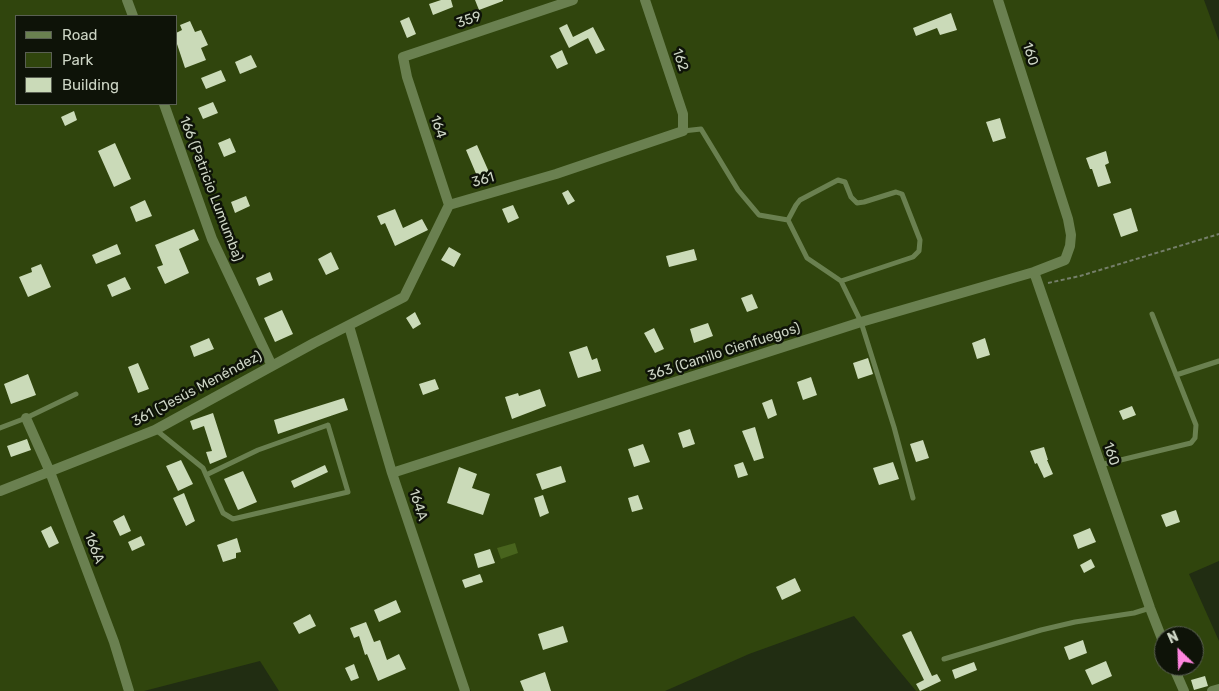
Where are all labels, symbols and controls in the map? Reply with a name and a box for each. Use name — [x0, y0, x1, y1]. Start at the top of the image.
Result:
street label: 359 — [455, 8, 483, 32]
legend — [15, 15, 178, 105]
text: Road — [62, 26, 98, 44]
street label: 160 — [1018, 40, 1042, 68]
street label: 162 — [668, 47, 692, 73]
text: Park — [62, 51, 93, 69]
text: Building — [62, 76, 119, 94]
street label: 164 — [426, 113, 450, 141]
street label: 166 (Patricio Lumumba) — [176, 114, 246, 264]
street label: 361 — [470, 169, 496, 191]
street label: 363 (Camilo Cienfuegos) — [646, 319, 802, 385]
street label: 361 (Jesús Menéndez) — [129, 348, 265, 430]
street label: 160 — [1099, 440, 1123, 468]
street label: 164A — [405, 487, 431, 523]
street label: 166A — [80, 530, 108, 566]
north arrow — [1154, 626, 1204, 676]
text: N — [1165, 628, 1181, 648]

